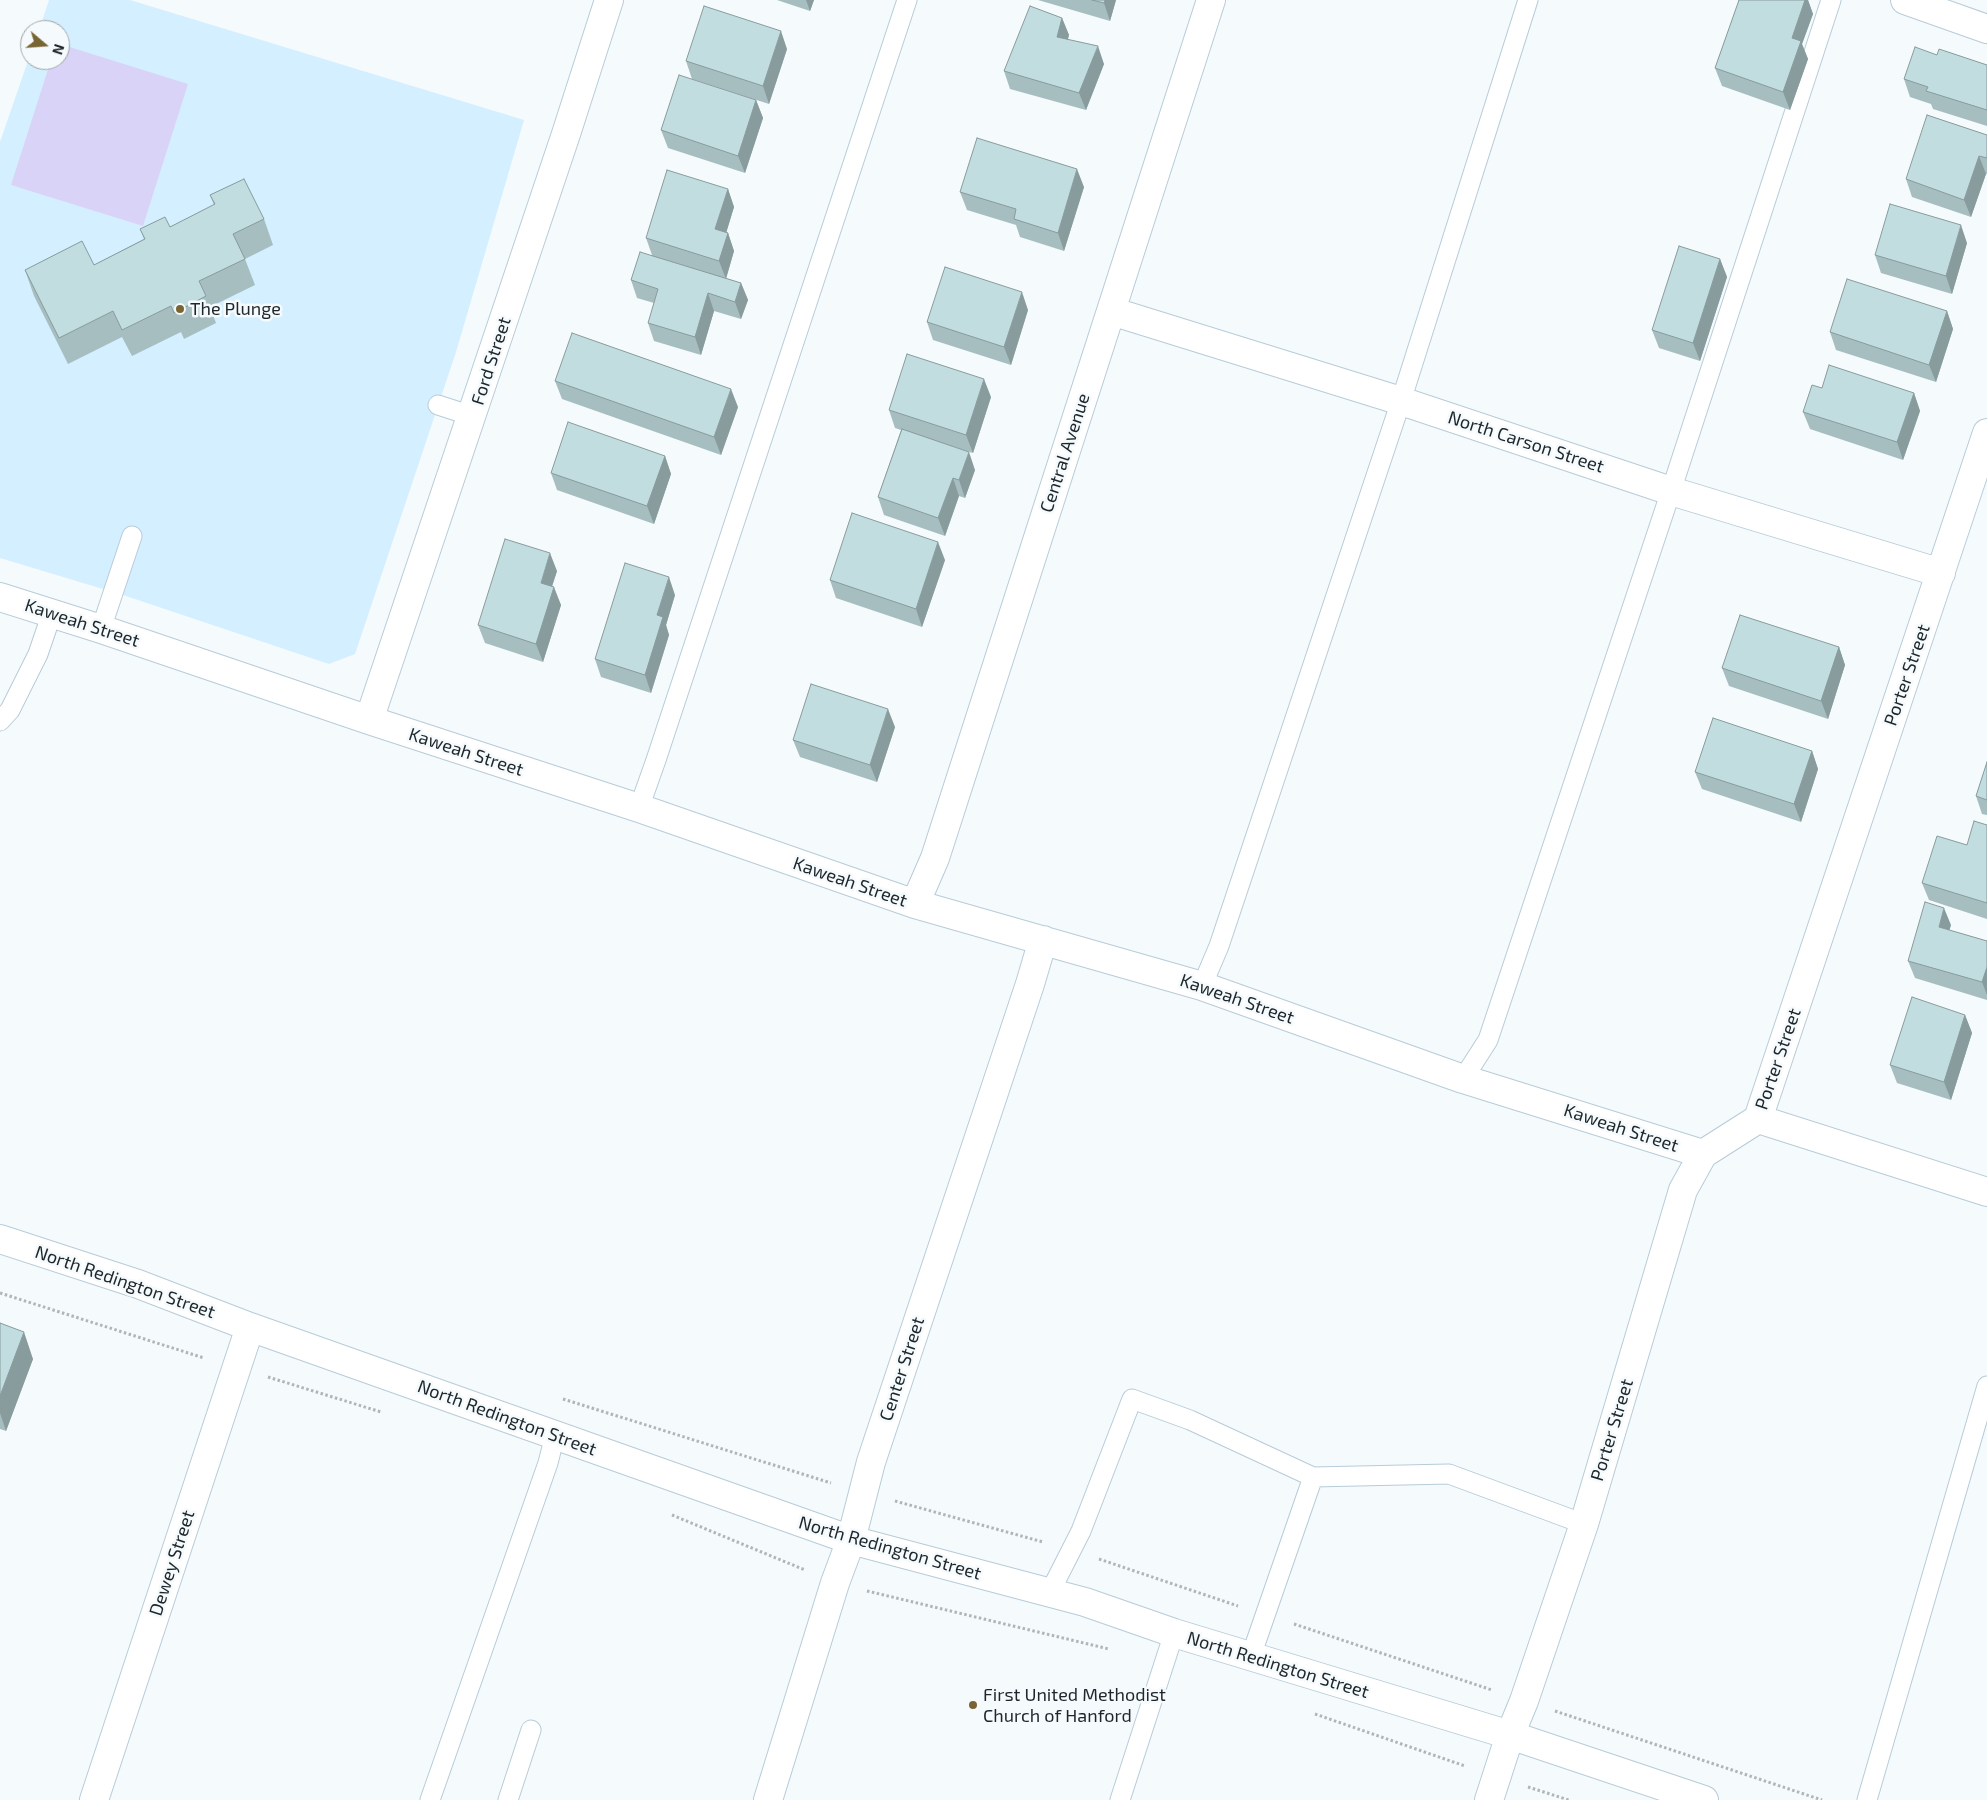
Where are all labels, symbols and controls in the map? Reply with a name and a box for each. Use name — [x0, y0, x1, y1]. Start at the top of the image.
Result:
north arrow — [20, 20, 70, 70]
text: N — [49, 42, 68, 57]
place label: The Plunge — [190, 298, 281, 320]
marker: The Plunge — [174, 303, 186, 315]
street label: Ford Street — [467, 314, 515, 408]
street label: Central Avenue — [1036, 391, 1094, 515]
street label: North Carson Street — [1445, 407, 1607, 477]
street label: Kaweah Street — [22, 594, 142, 652]
street label: Porter Street — [1880, 621, 1934, 729]
street label: Kaweah Street — [406, 723, 526, 781]
street label: Kaweah Street — [790, 852, 910, 912]
street label: Kaweah Street — [1177, 969, 1297, 1029]
street label: Porter Street — [1751, 1005, 1805, 1113]
street label: Kaweah Street — [1561, 1099, 1681, 1157]
street label: North Redington Street — [32, 1241, 218, 1323]
street label: Center Street — [875, 1314, 929, 1424]
street label: North Redington Street — [414, 1376, 600, 1460]
street label: Porter Street — [1586, 1376, 1638, 1484]
street label: Dewey Street — [145, 1508, 199, 1618]
street label: North Redington Street — [796, 1512, 984, 1584]
street label: North Redington Street — [1184, 1627, 1372, 1703]
place label: First United Methodist Church of Hanford — [983, 1684, 1166, 1726]
marker: First United Methodist Church of Hanford — [967, 1699, 979, 1711]

